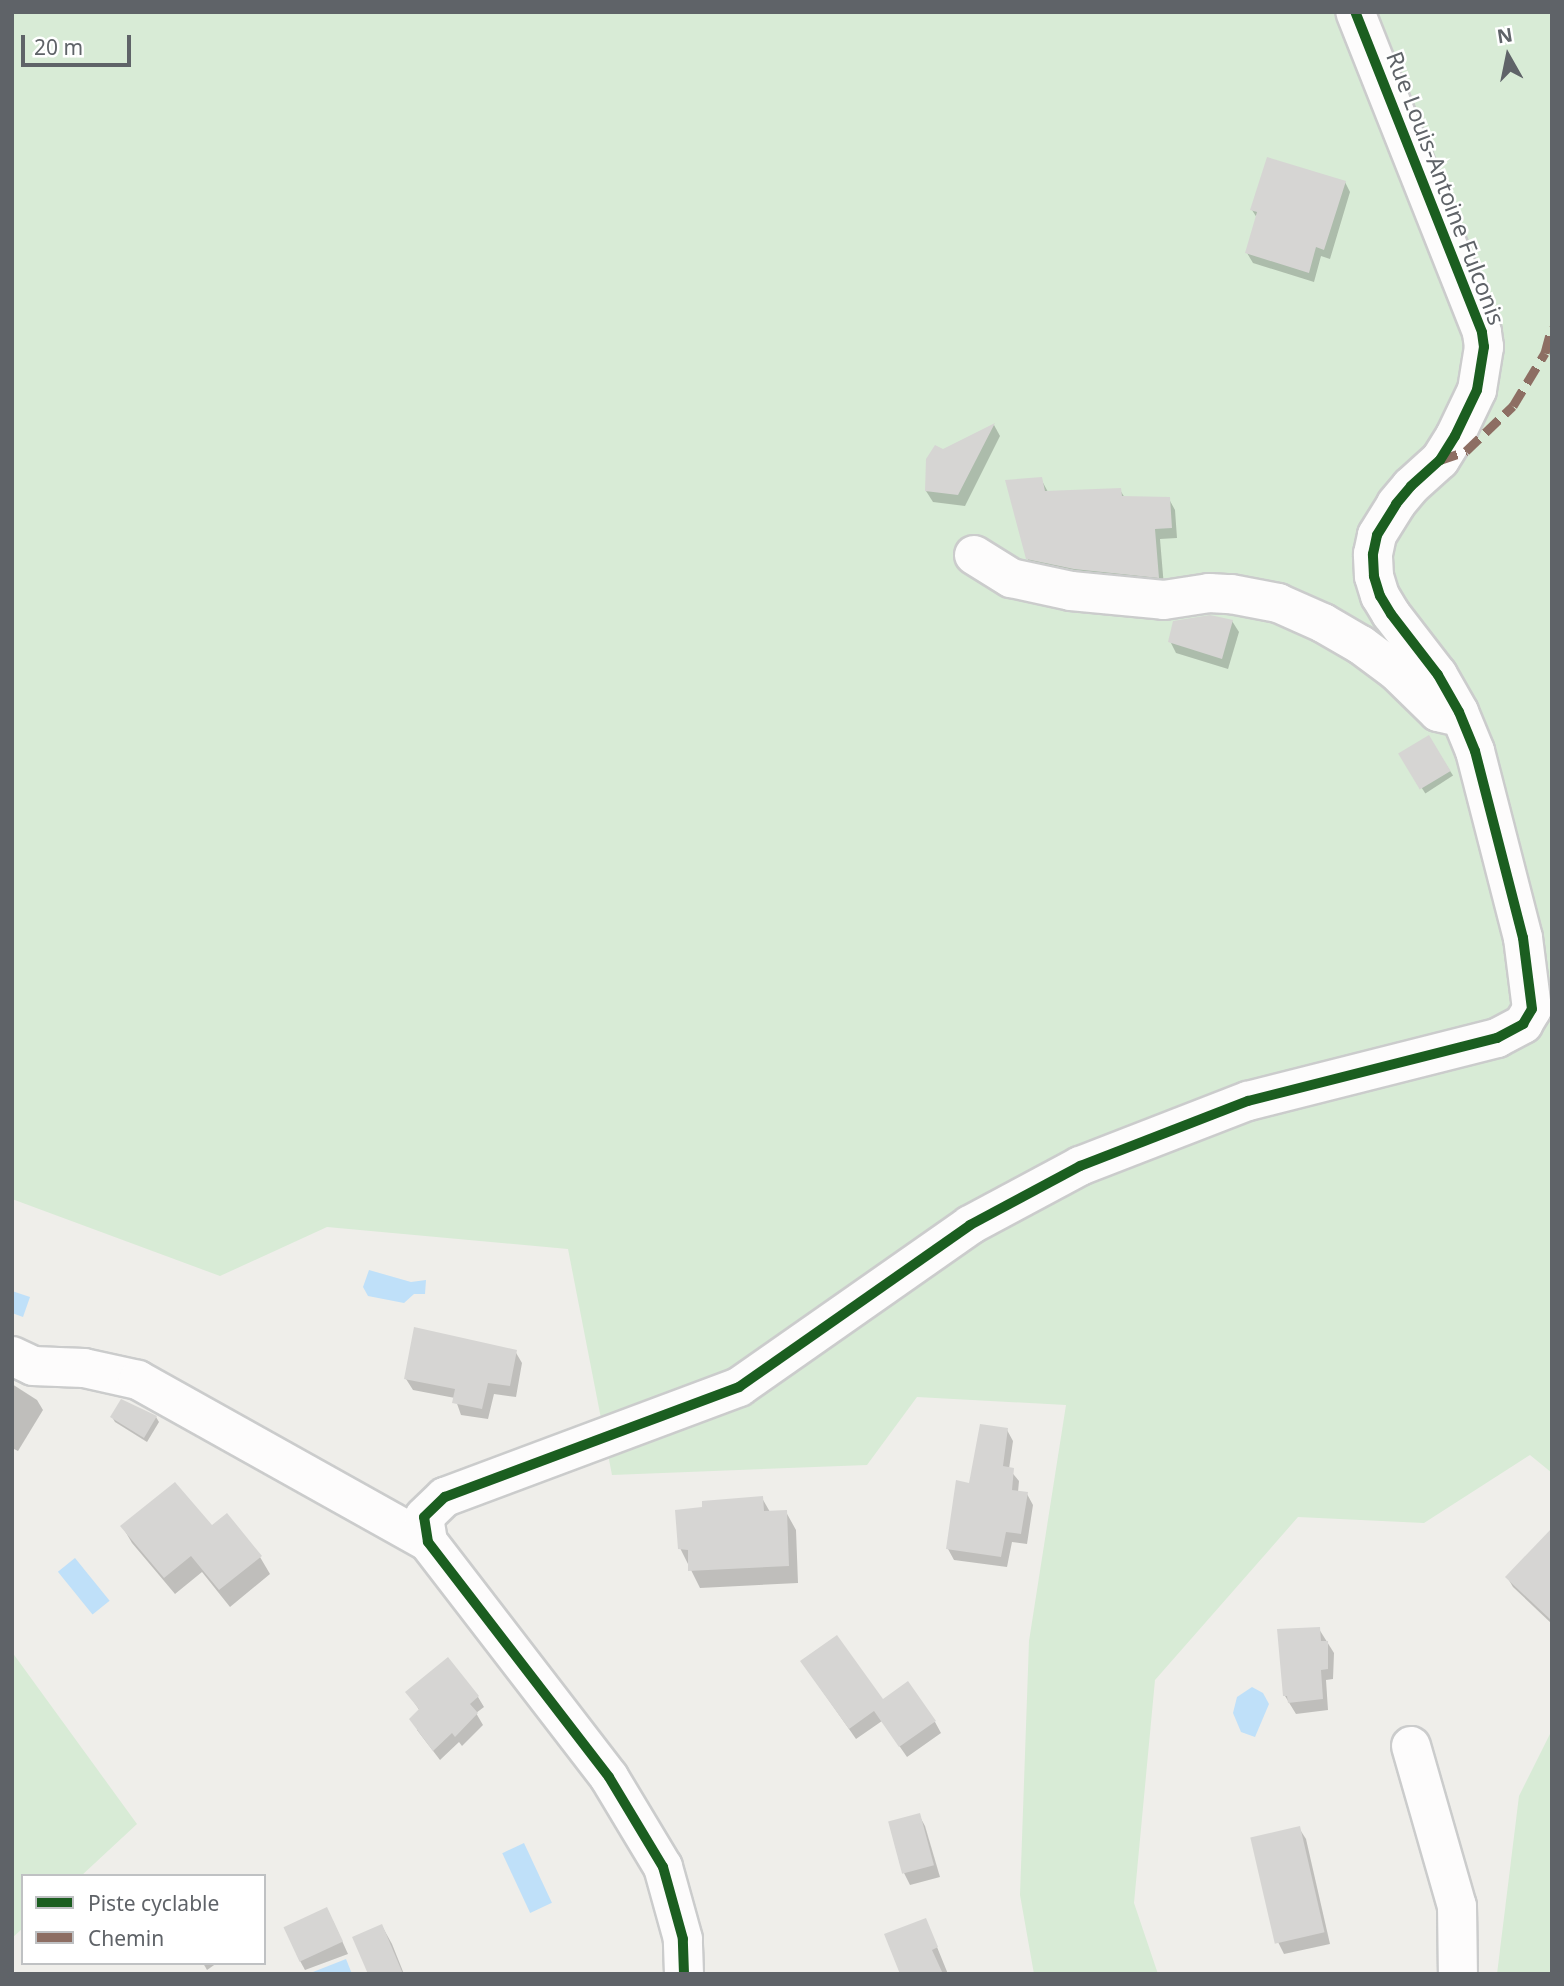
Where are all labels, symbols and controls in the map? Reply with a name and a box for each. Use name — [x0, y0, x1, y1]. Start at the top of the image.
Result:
scale bar — [24, 21, 135, 65]
north arrow — [1473, 21, 1543, 91]
text: N — [1495, 21, 1514, 49]
text: 20 m — [34, 33, 83, 61]
street label: Rue Louis-Antoine Fulconis — [1381, 47, 1511, 329]
legend — [21, 1874, 266, 1965]
text: Piste cyclable — [88, 1889, 219, 1917]
text: Chemin — [88, 1924, 164, 1952]

